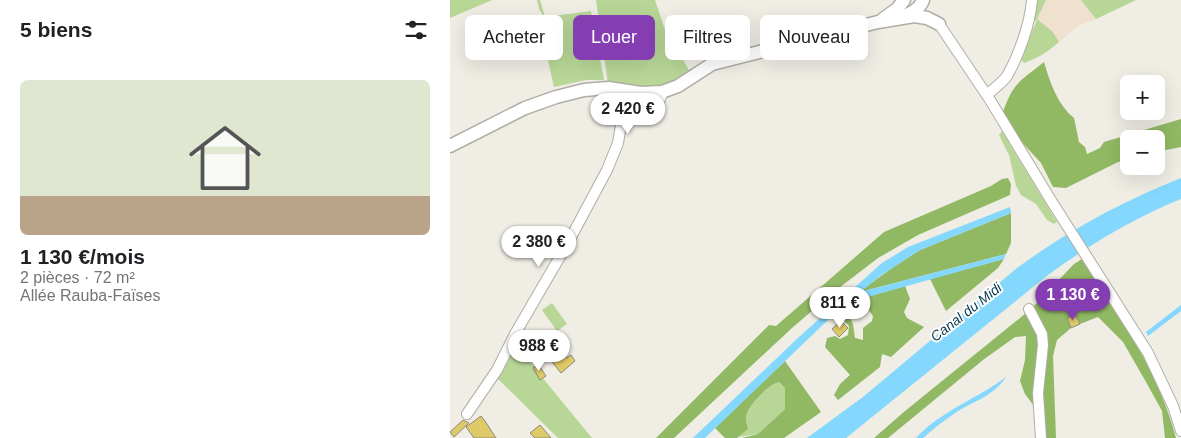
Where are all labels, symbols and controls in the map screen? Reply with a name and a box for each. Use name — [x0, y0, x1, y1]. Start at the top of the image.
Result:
chip: Acheter — [465, 15, 563, 60]
chip: Louer — [573, 15, 655, 60]
chip: Filtres — [665, 15, 750, 60]
chip: Nouveau — [760, 15, 868, 60]
icon: filters — [402, 16, 430, 44]
text: 5 biens — [20, 18, 92, 41]
map controls — [1120, 75, 1165, 175]
button: + — [1120, 75, 1165, 120]
pin: 2 420 € — [582, 92, 674, 135]
text: 2 420 € — [601, 100, 655, 117]
icon: home — [180, 113, 270, 203]
button: − — [1120, 130, 1165, 175]
pin: 2 380 € — [493, 226, 585, 268]
text: 2 380 € — [512, 233, 566, 250]
text: 1 130 €/mois — [20, 245, 145, 268]
text: 2 pièces · 72 m² — [20, 269, 135, 286]
pin: 1 130 € — [1027, 278, 1119, 321]
water label: Canal du Midi — [927, 279, 1005, 345]
pin: 811 € — [805, 286, 875, 329]
text: 1 130 € — [1046, 286, 1100, 303]
text: Allée Rauba-Faïses — [20, 287, 161, 304]
text: 811 € — [820, 294, 860, 311]
pin: 988 € — [504, 330, 574, 372]
text: 988 € — [519, 337, 559, 354]

